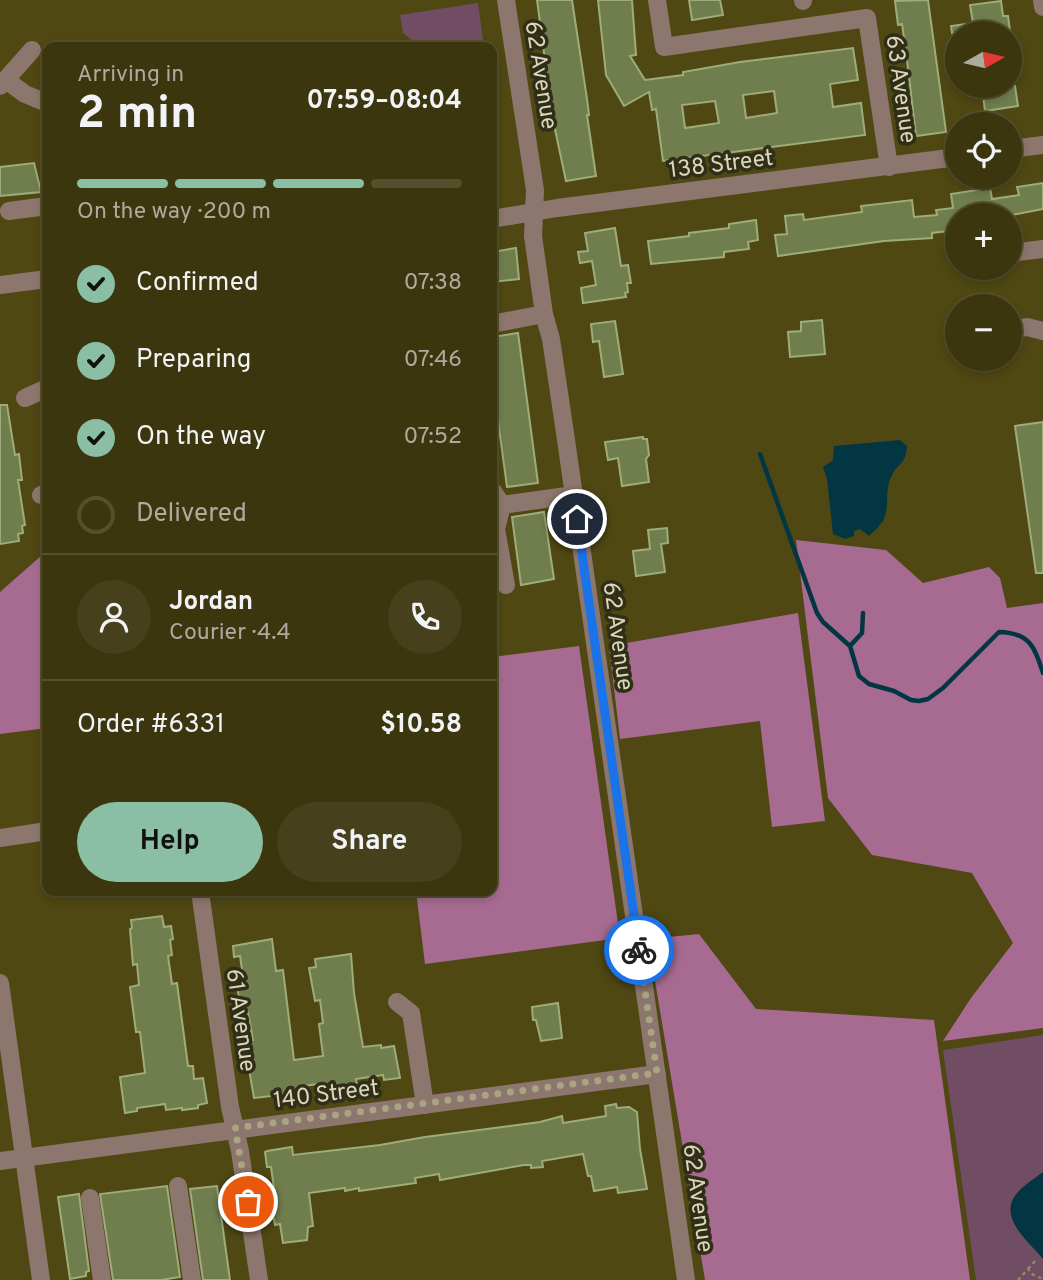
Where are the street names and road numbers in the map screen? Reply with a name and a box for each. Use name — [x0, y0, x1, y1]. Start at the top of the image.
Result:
street label: 62 Avenue — [517, 19, 562, 132]
street label: 63 Avenue — [878, 33, 921, 145]
street label: 138 Street — [667, 145, 775, 186]
street label: 62 Avenue — [595, 580, 638, 692]
street label: 61 Avenue — [218, 967, 261, 1074]
street label: 140 Street — [272, 1075, 381, 1116]
street label: 62 Avenue — [675, 1142, 718, 1254]

